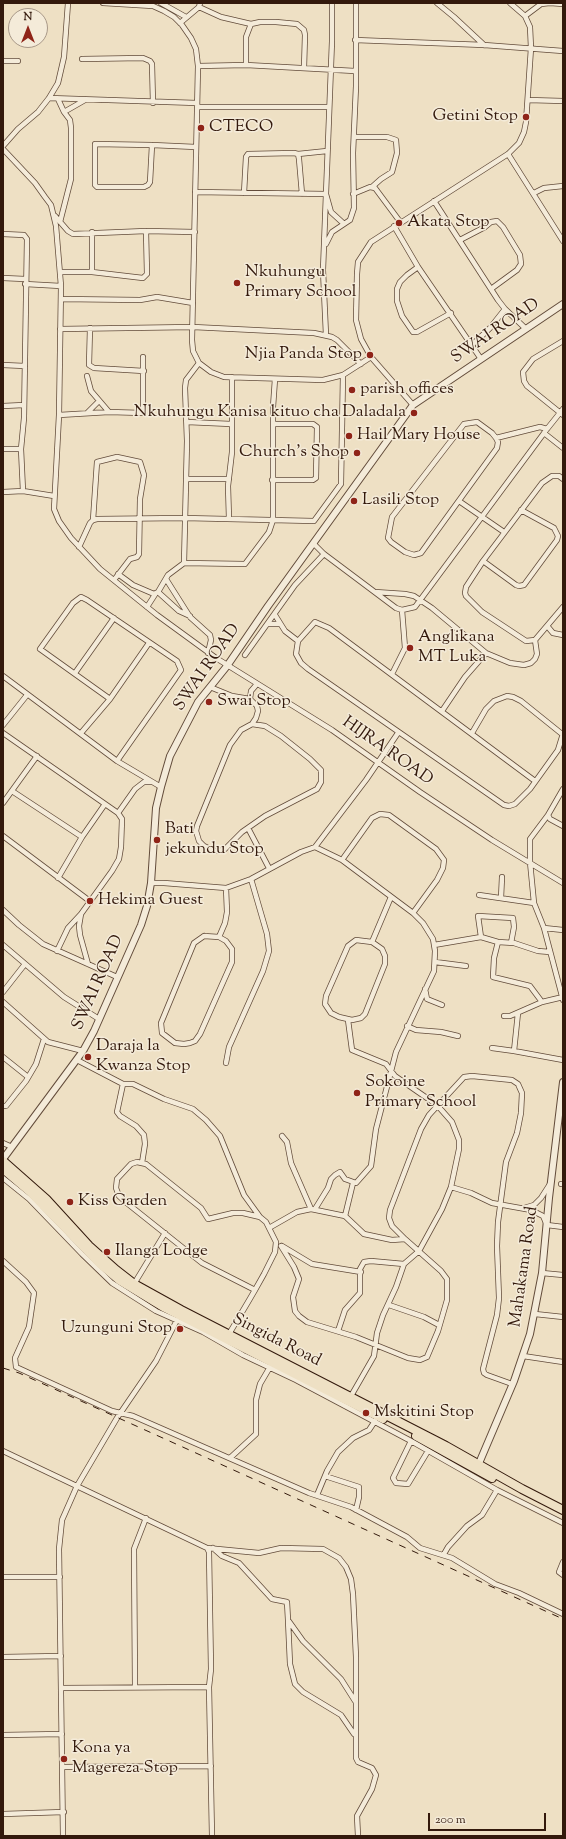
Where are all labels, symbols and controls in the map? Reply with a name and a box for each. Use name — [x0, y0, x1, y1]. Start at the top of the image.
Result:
north arrow — [8, 8, 48, 48]
text: N — [24, 9, 32, 25]
place label: Getini Stop — [433, 107, 518, 127]
marker: Getini Stop — [521, 112, 531, 122]
place label: CTECO — [209, 118, 273, 138]
marker: CTECO — [196, 123, 206, 133]
place label: Akata Stop — [407, 213, 490, 233]
marker: Akata Stop — [394, 218, 404, 228]
place label: Nkuhungu Primary School — [245, 263, 356, 303]
marker: Nkuhungu Primary School — [232, 278, 242, 288]
street label: SWAI ROAD — [448, 295, 544, 369]
place label: Njia Panda Stop — [245, 345, 362, 365]
marker: Njia Panda Stop — [365, 350, 375, 360]
place label: parish offices — [360, 380, 454, 400]
marker: parish offices — [347, 385, 357, 395]
place label: Nkuhungu Kanisa kituo cha Daladala — [134, 403, 406, 423]
marker: Nkuhungu Kanisa kituo cha Daladala — [409, 408, 419, 418]
place label: Hail Mary House — [357, 426, 480, 446]
marker: Hail Mary House — [344, 431, 354, 441]
place label: Church's Shop — [239, 443, 349, 463]
marker: Church's Shop — [352, 448, 362, 458]
place label: Lasili Stop — [362, 491, 439, 511]
marker: Lasili Stop — [349, 496, 359, 506]
street label: SWAI ROAD — [170, 620, 246, 716]
place label: Anglikana MT Luka — [418, 628, 495, 668]
marker: Anglikana MT Luka — [405, 643, 415, 653]
place label: Swai Stop — [217, 692, 291, 712]
marker: Swai Stop — [204, 697, 214, 707]
street label: HIJRA ROAD — [338, 713, 436, 791]
place label: Bati jekundu Stop — [165, 820, 264, 860]
marker: Bati jekundu Stop — [152, 835, 162, 845]
place label: Hekima Guest — [98, 891, 203, 911]
marker: Hekima Guest — [85, 896, 95, 906]
street label: SWAI ROAD — [69, 932, 129, 1034]
place label: Daraja la Kwanza Stop — [96, 1037, 190, 1077]
marker: Daraja la Kwanza Stop — [83, 1052, 93, 1062]
place label: Sokoine Primary School — [365, 1073, 476, 1113]
marker: Sokoine Primary School — [352, 1088, 362, 1098]
place label: Kiss Garden — [78, 1192, 167, 1212]
marker: Kiss Garden — [65, 1197, 75, 1207]
street label: Mahakama Road — [506, 1205, 544, 1329]
place label: Ilanga Lodge — [115, 1242, 208, 1262]
marker: Ilanga Lodge — [102, 1247, 112, 1257]
street label: Singida Road — [228, 1310, 324, 1372]
place label: Uzunguni Stop — [61, 1319, 172, 1339]
marker: Uzunguni Stop — [175, 1324, 185, 1334]
place label: Mskitini Stop — [374, 1403, 474, 1423]
marker: Mskitini Stop — [361, 1408, 371, 1418]
place label: Kona ya Magereza Stop — [72, 1739, 178, 1779]
marker: Kona ya Magereza Stop — [59, 1754, 69, 1764]
scale bar — [430, 1805, 548, 1831]
text: 200 m — [435, 1811, 466, 1829]

